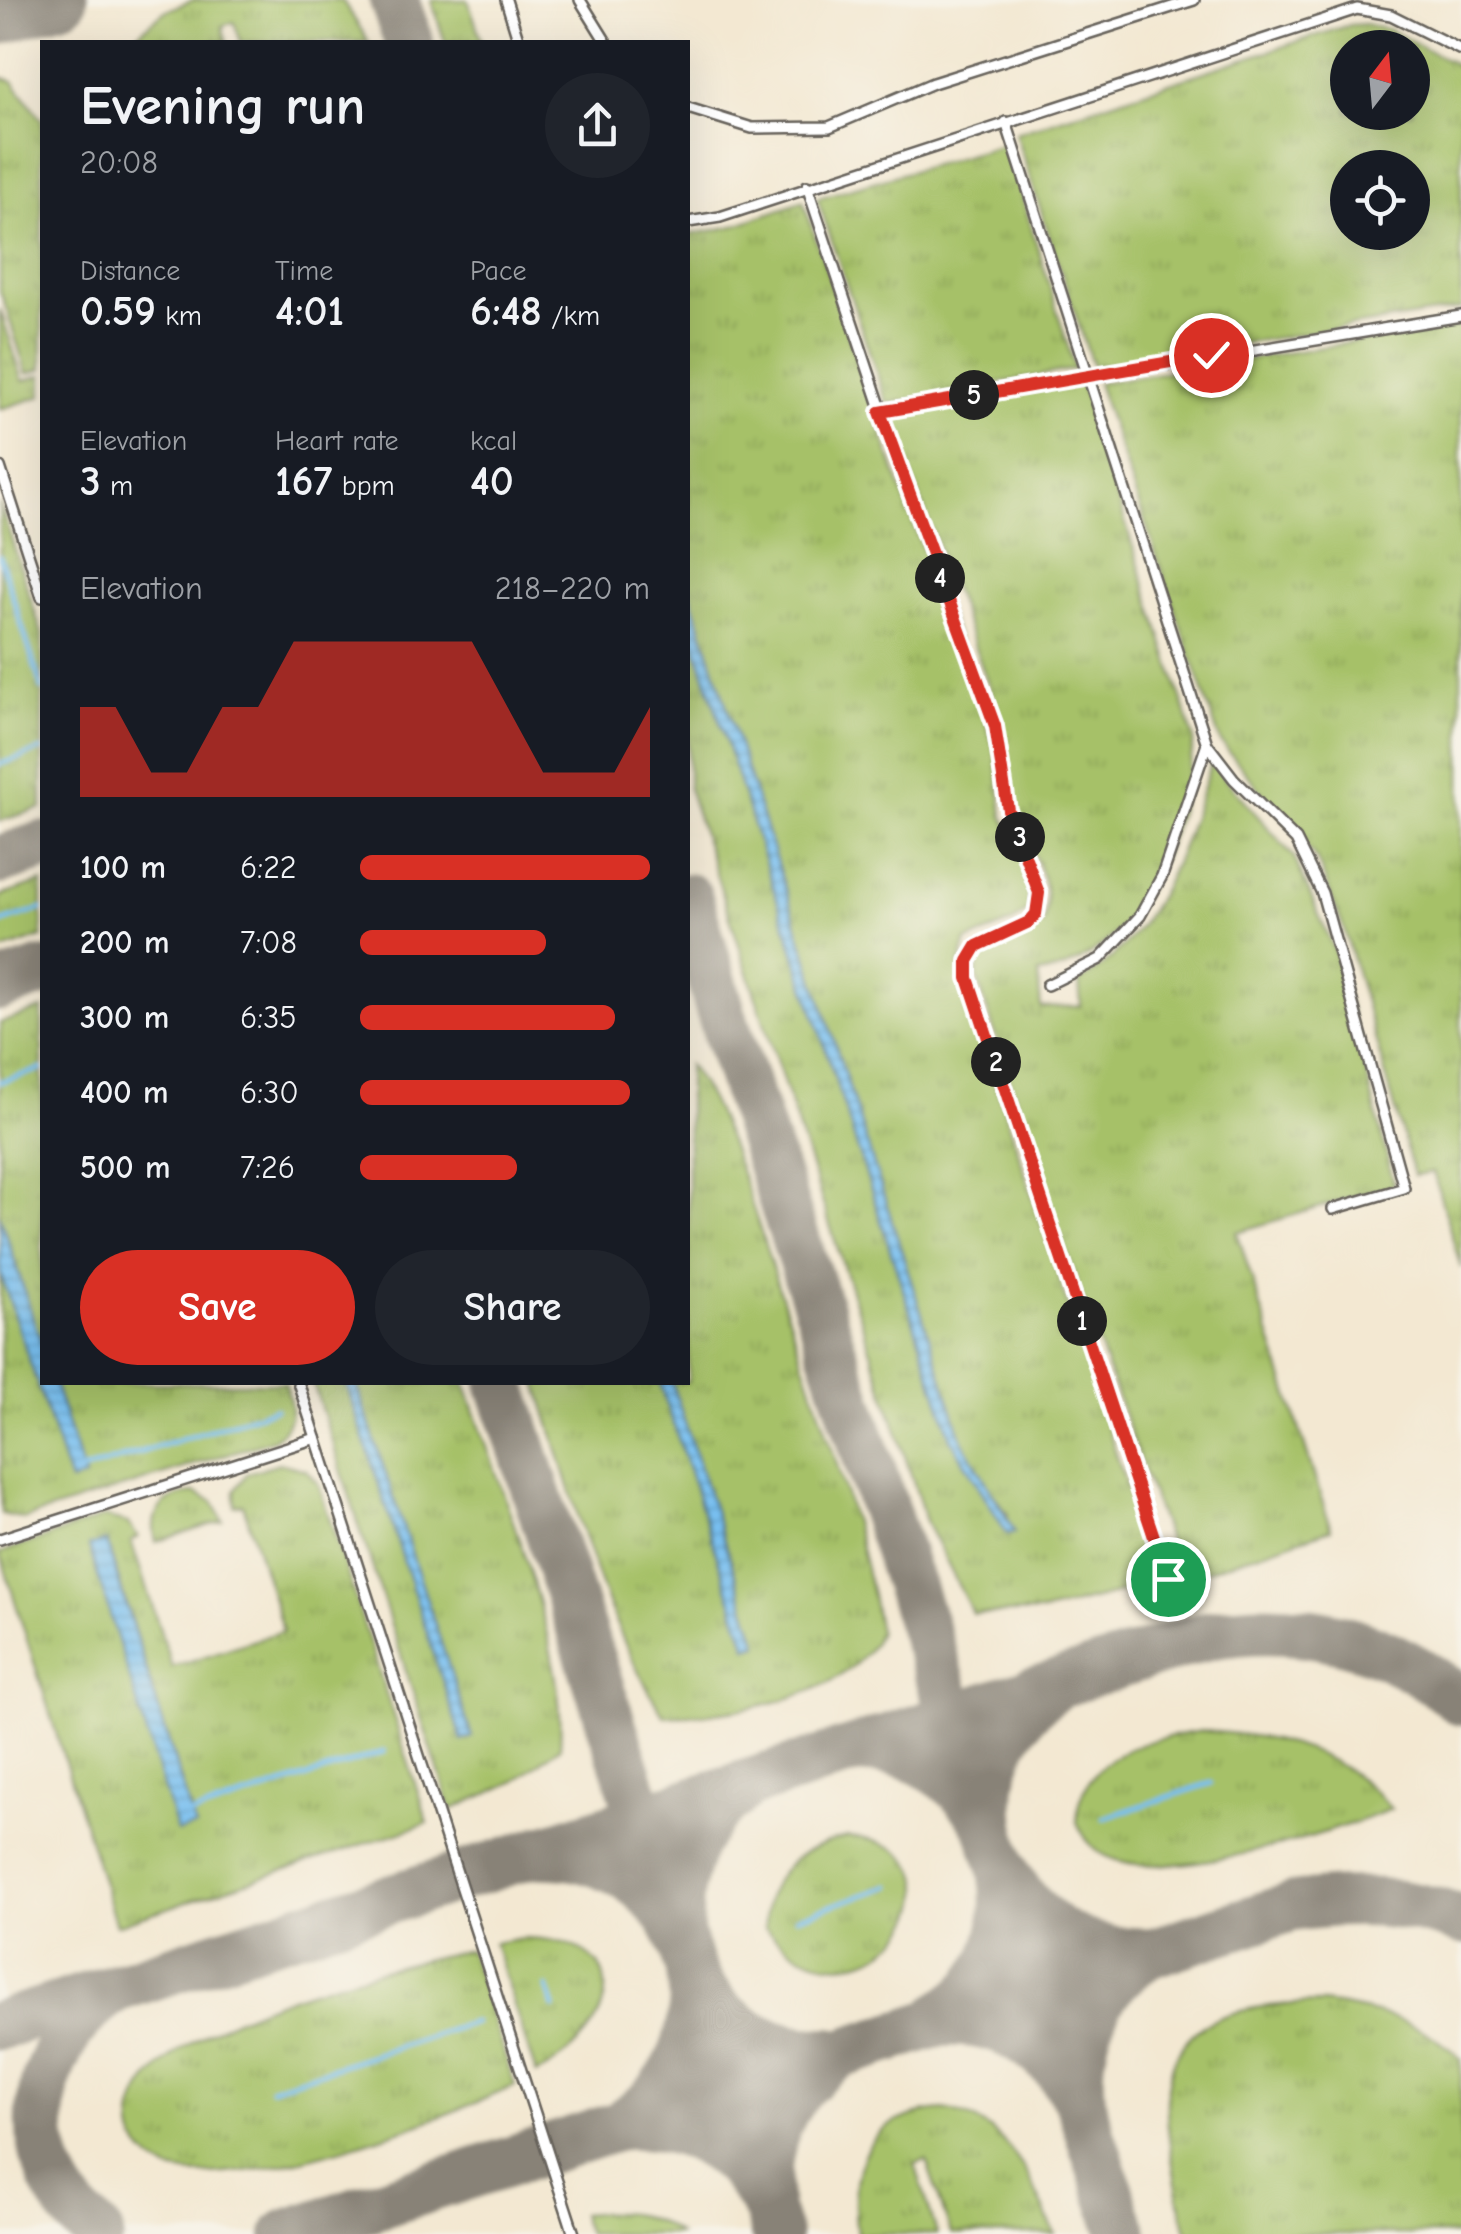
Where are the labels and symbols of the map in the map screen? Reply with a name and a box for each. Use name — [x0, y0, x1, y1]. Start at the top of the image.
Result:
north arrow — [1330, 30, 1430, 130]
pin — [1169, 313, 1254, 398]
pin: 5 — [949, 370, 999, 420]
pin: 4 — [915, 553, 965, 603]
pin: 3 — [995, 812, 1045, 862]
pin: 2 — [971, 1037, 1021, 1087]
pin: 1 — [1057, 1296, 1107, 1346]
pin — [1126, 1537, 1211, 1622]

